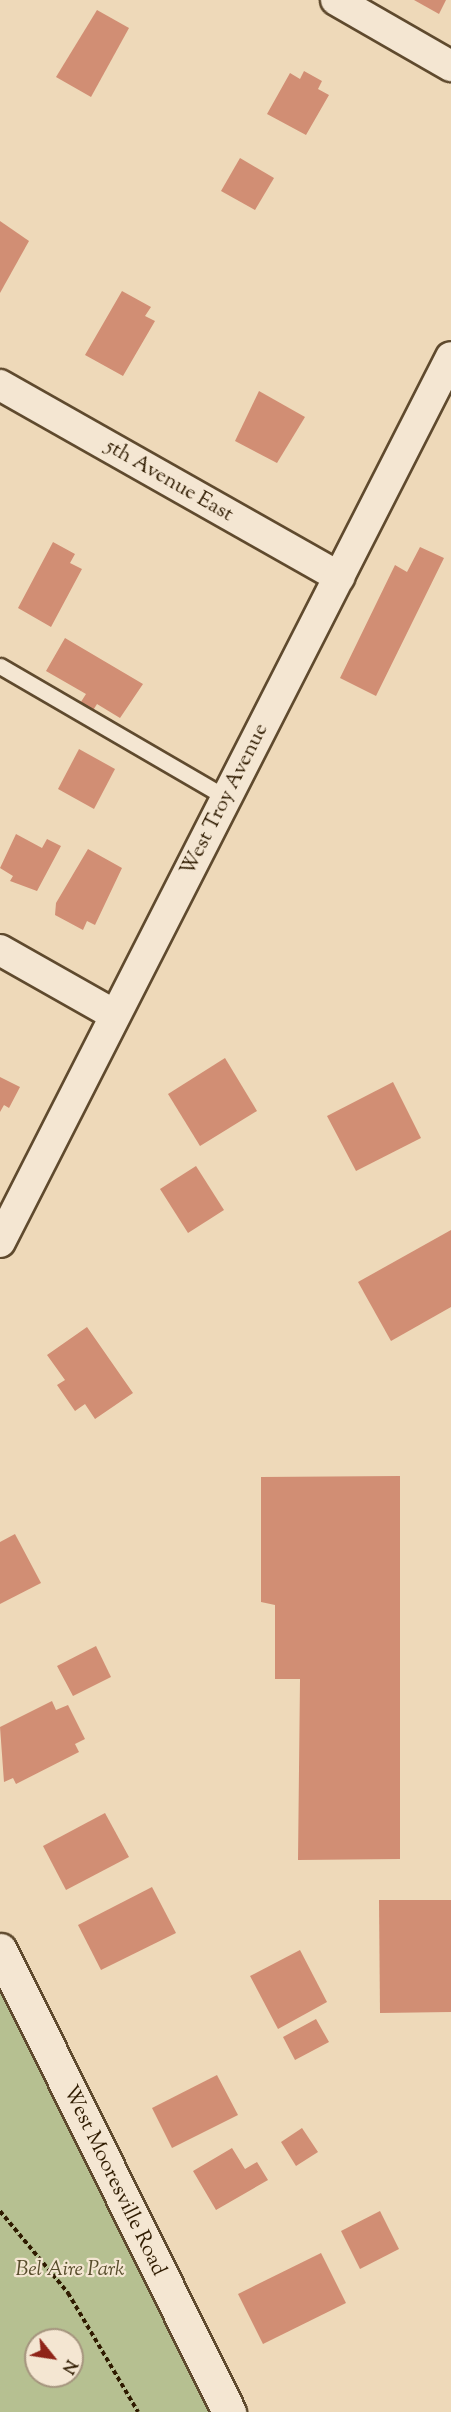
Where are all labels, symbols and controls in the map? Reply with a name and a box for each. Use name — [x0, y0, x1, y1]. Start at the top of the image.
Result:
street label: 5th Avenue East — [101, 434, 237, 528]
street label: West Troy Avenue — [176, 720, 274, 880]
street label: West Mooresville Road — [57, 2082, 171, 2280]
park label: Bel Aire Park — [15, 2257, 125, 2283]
north arrow — [24, 2328, 84, 2388]
text: N — [55, 2355, 81, 2378]

